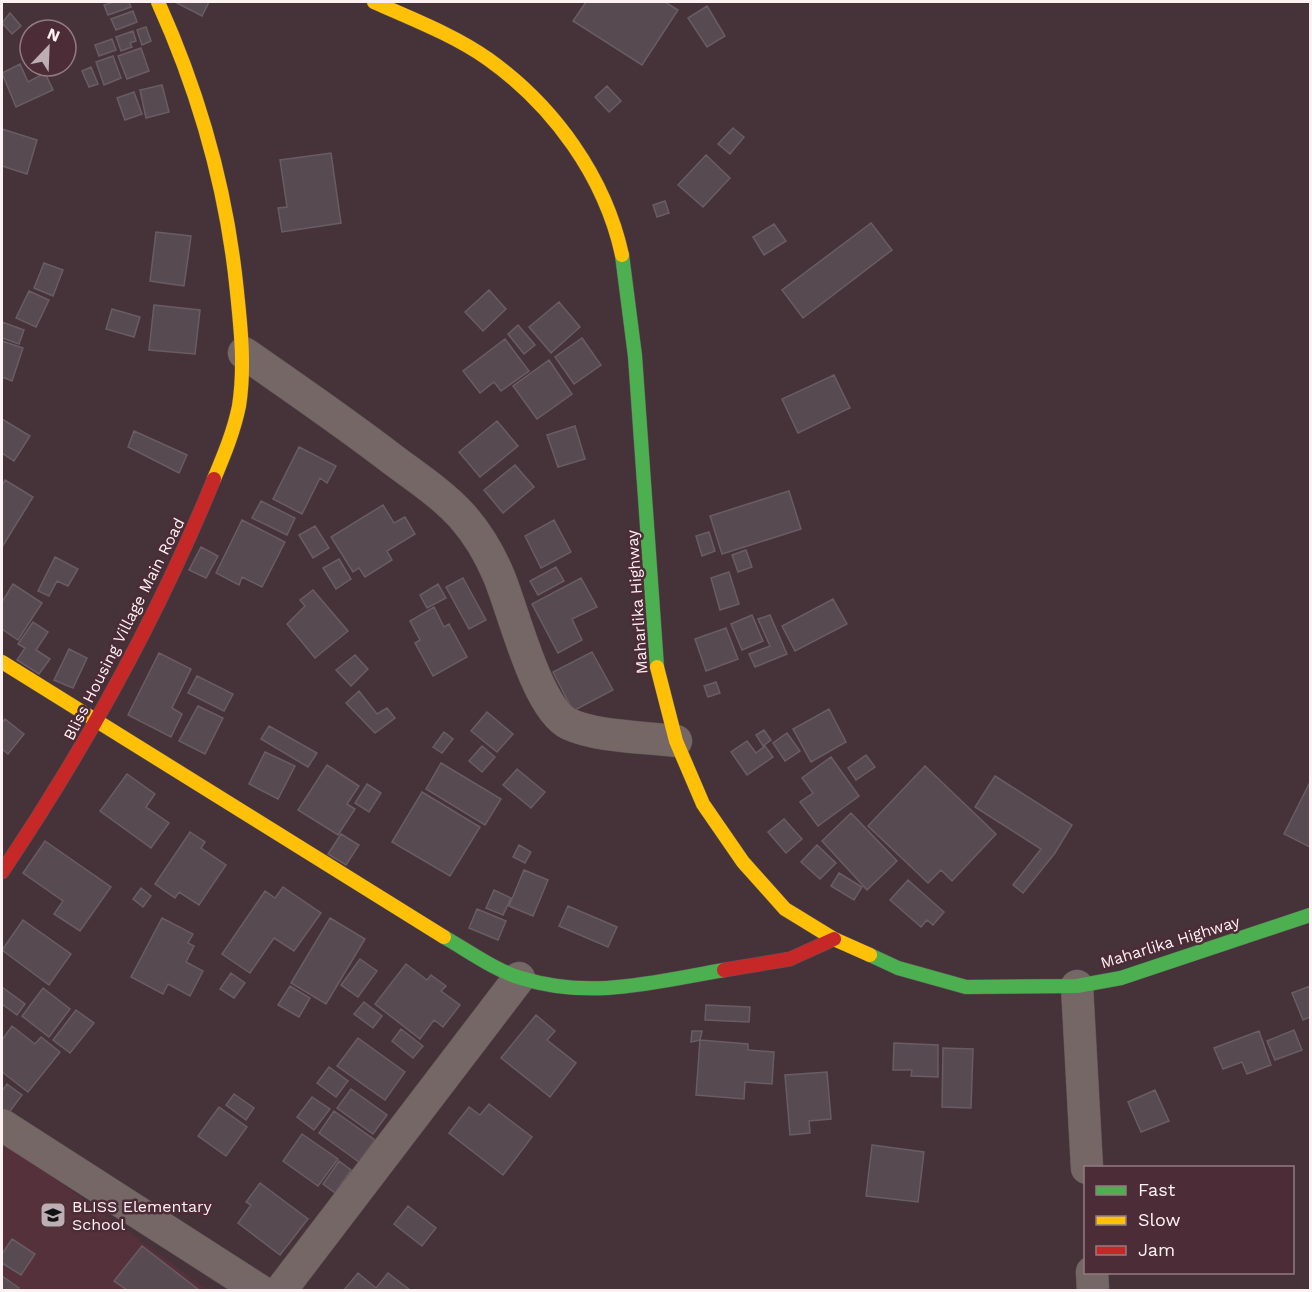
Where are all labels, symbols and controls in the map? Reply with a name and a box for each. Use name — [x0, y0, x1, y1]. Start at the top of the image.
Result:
north arrow — [18, 18, 78, 78]
text: N — [44, 24, 63, 46]
street label: Bliss Housing Village Main Road — [59, 515, 189, 743]
street label: Maharlika Highway — [622, 528, 652, 675]
street label: Maharlika Highway — [1098, 912, 1243, 972]
legend — [1084, 1166, 1294, 1274]
text: Fast — [1138, 1179, 1176, 1200]
place label: BLISS Elementary School — [72, 1197, 213, 1234]
school or university icon: BLISS Elementary School — [38, 1200, 68, 1230]
text: Slow — [1138, 1209, 1181, 1230]
text: Jam — [1138, 1239, 1175, 1260]

